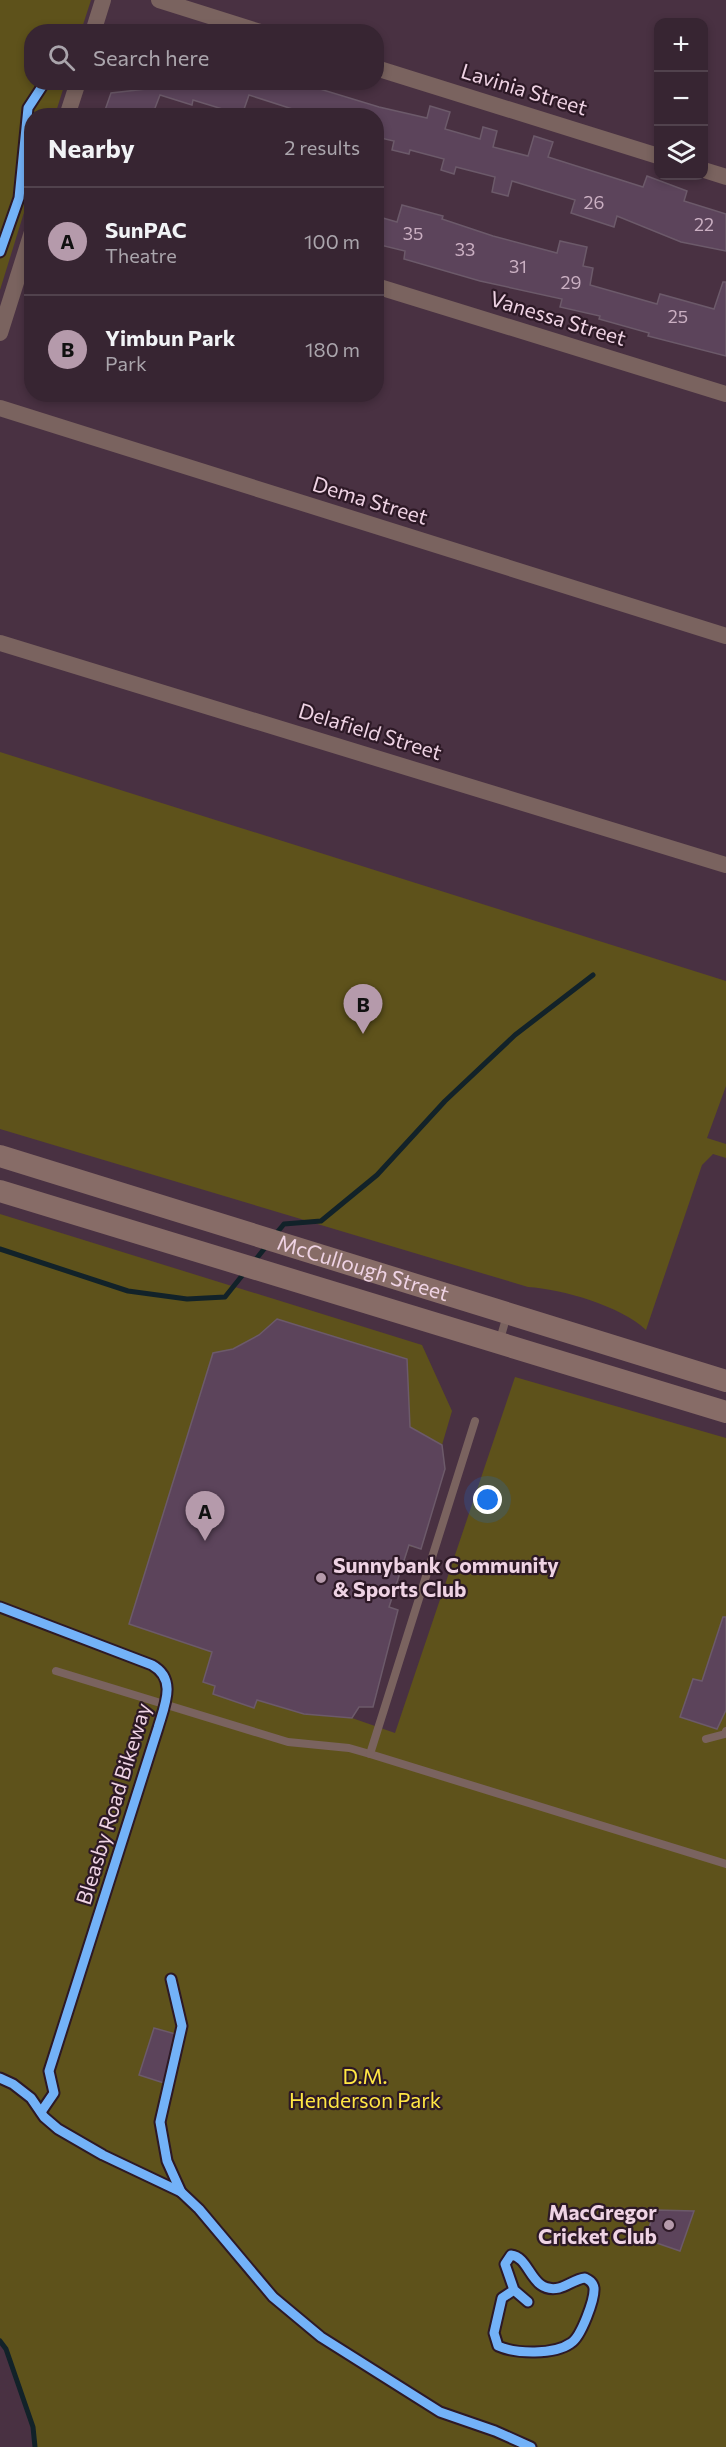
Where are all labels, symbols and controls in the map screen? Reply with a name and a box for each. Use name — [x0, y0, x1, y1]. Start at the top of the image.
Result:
map controls — [654, 18, 708, 180]
button: + — [654, 18, 708, 72]
search box — [24, 24, 384, 90]
icon: search — [45, 41, 78, 74]
text: Search here — [93, 44, 209, 71]
street label: Lavinia Street — [458, 58, 591, 120]
button: − — [654, 72, 708, 126]
button: layers — [654, 126, 708, 180]
text: Nearby — [48, 132, 135, 163]
text: 2 results — [284, 135, 360, 159]
house number: 26 — [584, 191, 604, 213]
house number: 22 — [694, 213, 714, 235]
text: SunPAC — [105, 216, 187, 243]
house number: 35 — [403, 222, 423, 244]
text: A — [60, 229, 75, 253]
text: 100 m — [304, 229, 360, 253]
house number: 33 — [455, 238, 475, 260]
text: Theatre — [105, 243, 177, 267]
house number: 31 — [509, 255, 527, 277]
house number: 29 — [561, 271, 581, 293]
street label: Vanessa Street — [487, 285, 629, 350]
house number: 25 — [668, 305, 688, 327]
text: Yimbun Park — [105, 324, 235, 351]
text: B — [61, 337, 74, 361]
text: 180 m — [305, 337, 360, 361]
text: Park — [105, 351, 147, 375]
street label: Dema Street — [310, 470, 431, 529]
street label: Delafield Street — [296, 697, 445, 764]
pin: B — [344, 984, 382, 1034]
street label: McCullough Street — [274, 1229, 452, 1305]
your location — [473, 1485, 502, 1514]
pin: A — [186, 1492, 224, 1541]
place label: Sunnybank Community & Sports Club — [333, 1552, 559, 1601]
marker: Sunnybank Community & Sports Club — [314, 1571, 328, 1585]
street label: Bleasby Road Bikeway — [70, 1700, 155, 1907]
park label: D.M. Henderson Park — [289, 2063, 441, 2112]
place label: MacGregor Cricket Club — [538, 2199, 657, 2248]
marker: MacGregor Cricket Club — [662, 2218, 676, 2232]

